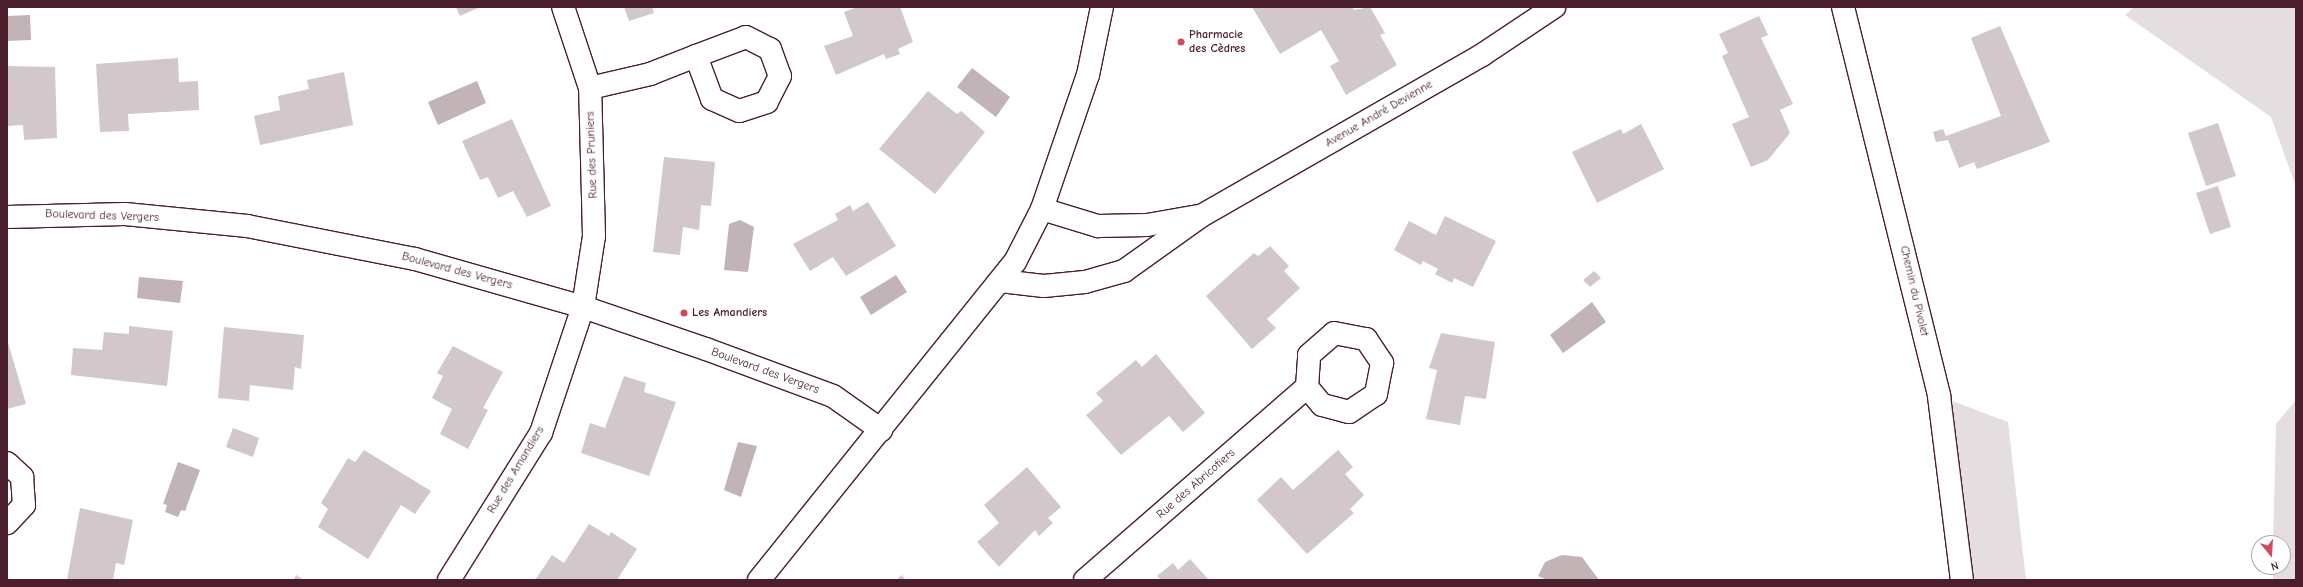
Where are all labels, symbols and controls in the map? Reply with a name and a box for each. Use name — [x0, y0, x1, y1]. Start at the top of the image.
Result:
place label: Pharmacie des Cèdres — [1189, 28, 1245, 56]
marker: Pharmacie des Cèdres — [1176, 37, 1186, 47]
street label: Avenue André Devienne — [1323, 77, 1435, 151]
street label: Rue des Pruniers — [583, 111, 601, 199]
street label: Boulevard des Vergers — [45, 207, 159, 225]
street label: Chemin du Pivolet — [1897, 244, 1931, 338]
street label: Boulevard des Vergers — [400, 249, 514, 293]
place label: Les Amandiers — [692, 306, 767, 320]
marker: Les Amandiers — [679, 308, 689, 318]
street label: Boulevard des Vergers — [709, 345, 821, 397]
street label: Rue des Amandiers — [484, 424, 548, 516]
street label: Rue des Abricotiers — [1154, 446, 1238, 522]
north arrow — [2251, 535, 2291, 575]
text: N — [2269, 559, 2280, 573]

